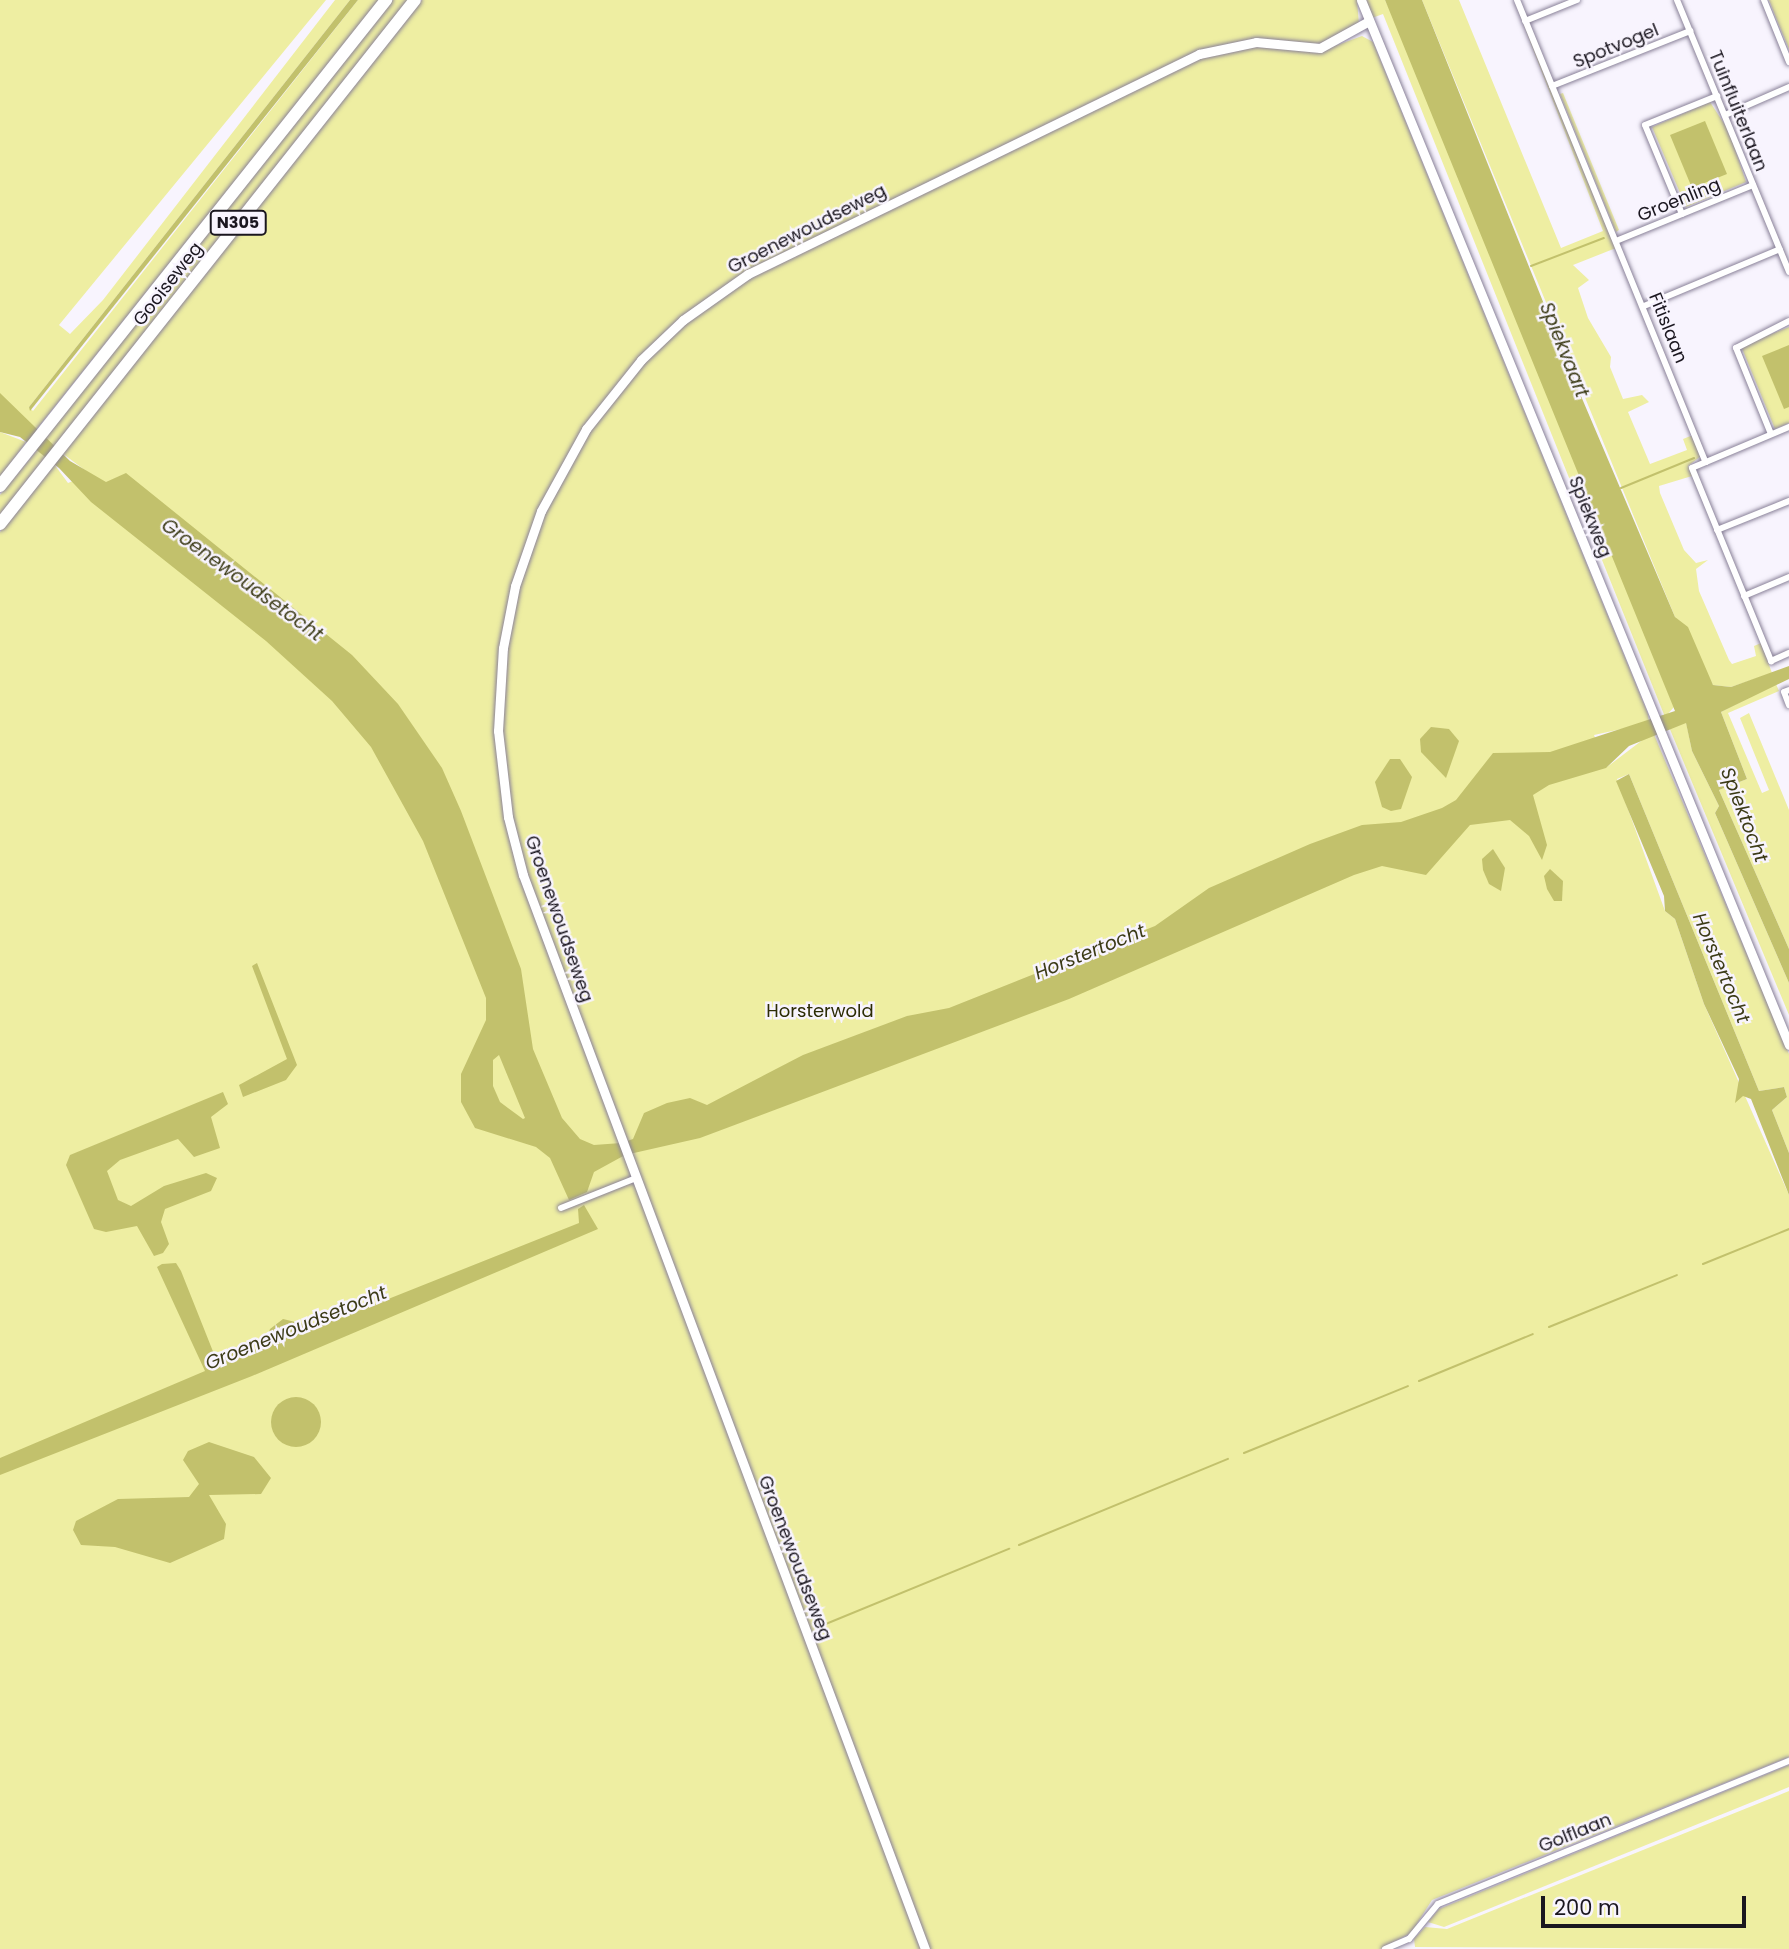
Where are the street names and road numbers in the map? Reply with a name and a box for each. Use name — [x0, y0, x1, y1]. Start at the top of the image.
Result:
street label: Spotvogel — [1570, 19, 1662, 73]
street label: Tuinfluiterlaan — [1704, 48, 1772, 174]
street label: Groenling — [1634, 174, 1724, 226]
street label: Groenewoudseweg — [724, 180, 890, 278]
road number: N305 — [208, 210, 268, 236]
street label: Gooiseweg — [129, 238, 207, 330]
street label: Fitislaan — [1644, 290, 1692, 366]
street label: Spiekweg — [1564, 473, 1616, 561]
street label: Groenewoudseweg — [520, 833, 598, 1005]
street label: Groenewoudseweg — [754, 1473, 836, 1643]
street label: Golflaan — [1536, 1809, 1614, 1857]

